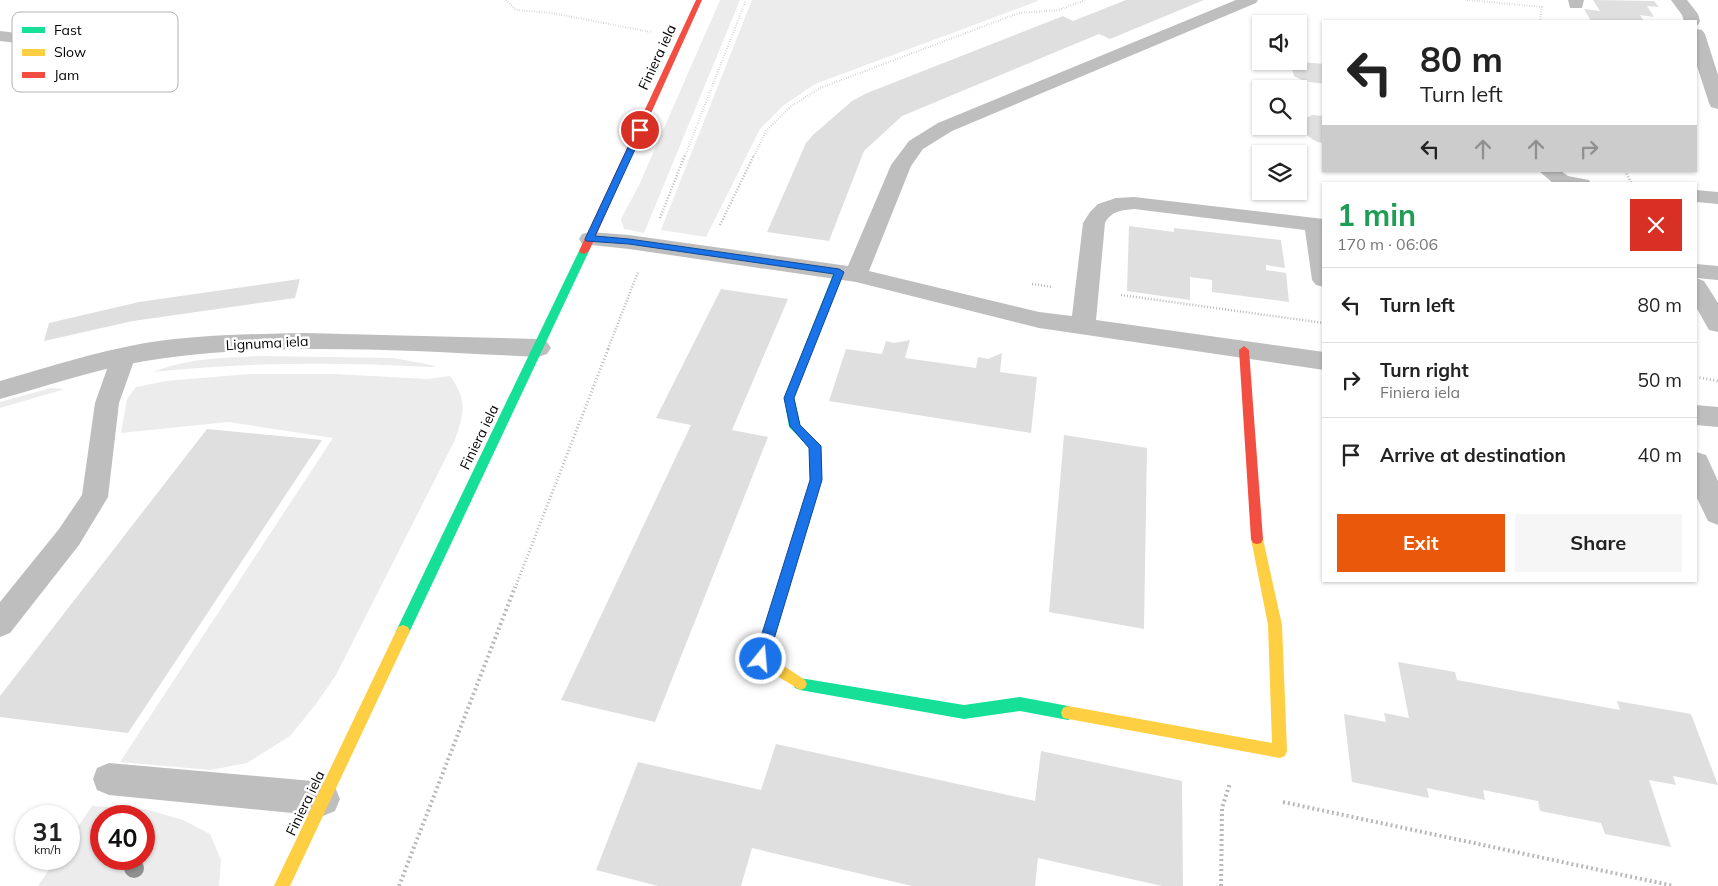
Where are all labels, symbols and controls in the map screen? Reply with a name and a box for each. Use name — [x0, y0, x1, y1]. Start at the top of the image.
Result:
legend — [12, 12, 178, 92]
map controls — [1252, 15, 1307, 200]
button: sound — [1252, 15, 1307, 70]
text: Fast — [54, 21, 82, 39]
street label: Finiera iela — [634, 21, 680, 93]
text: 80 m — [1420, 37, 1503, 81]
icon: left — [1337, 40, 1402, 105]
text: Slow — [54, 43, 86, 61]
text: Jam — [54, 66, 79, 84]
button: search — [1252, 80, 1307, 135]
text: Turn left — [1420, 80, 1503, 108]
pin — [619, 109, 661, 151]
icon: arrive — [626, 116, 654, 144]
icon: left — [1416, 135, 1444, 163]
icon: ahead — [1469, 135, 1497, 163]
icon: ahead — [1522, 135, 1550, 163]
icon: right — [1575, 135, 1603, 163]
button: layers — [1252, 145, 1307, 200]
text: 1 min — [1337, 196, 1416, 234]
button: close — [1630, 199, 1682, 251]
text: 170 m · 06:06 — [1337, 234, 1438, 254]
icon: left — [1337, 291, 1365, 319]
text: Turn left — [1380, 293, 1455, 317]
text: 80 m — [1638, 293, 1682, 317]
street label: Lignuma iela — [225, 332, 309, 354]
text: Turn right — [1380, 358, 1469, 382]
icon: right — [1337, 366, 1365, 394]
text: 50 m — [1638, 368, 1682, 392]
text: Finiera iela — [1380, 382, 1460, 402]
street label: Finiera iela — [456, 402, 502, 472]
icon: arrive — [1337, 441, 1365, 469]
text: Arrive at destination — [1380, 443, 1566, 467]
text: 40 m — [1638, 443, 1682, 467]
button: Exit — [1337, 514, 1505, 572]
button: Share — [1515, 514, 1682, 572]
position arrow — [734, 632, 786, 684]
street label: Finiera iela — [282, 768, 328, 838]
speed limit sign: 40 — [90, 805, 155, 870]
text: 31 — [32, 816, 63, 847]
text: km/h — [34, 842, 61, 857]

